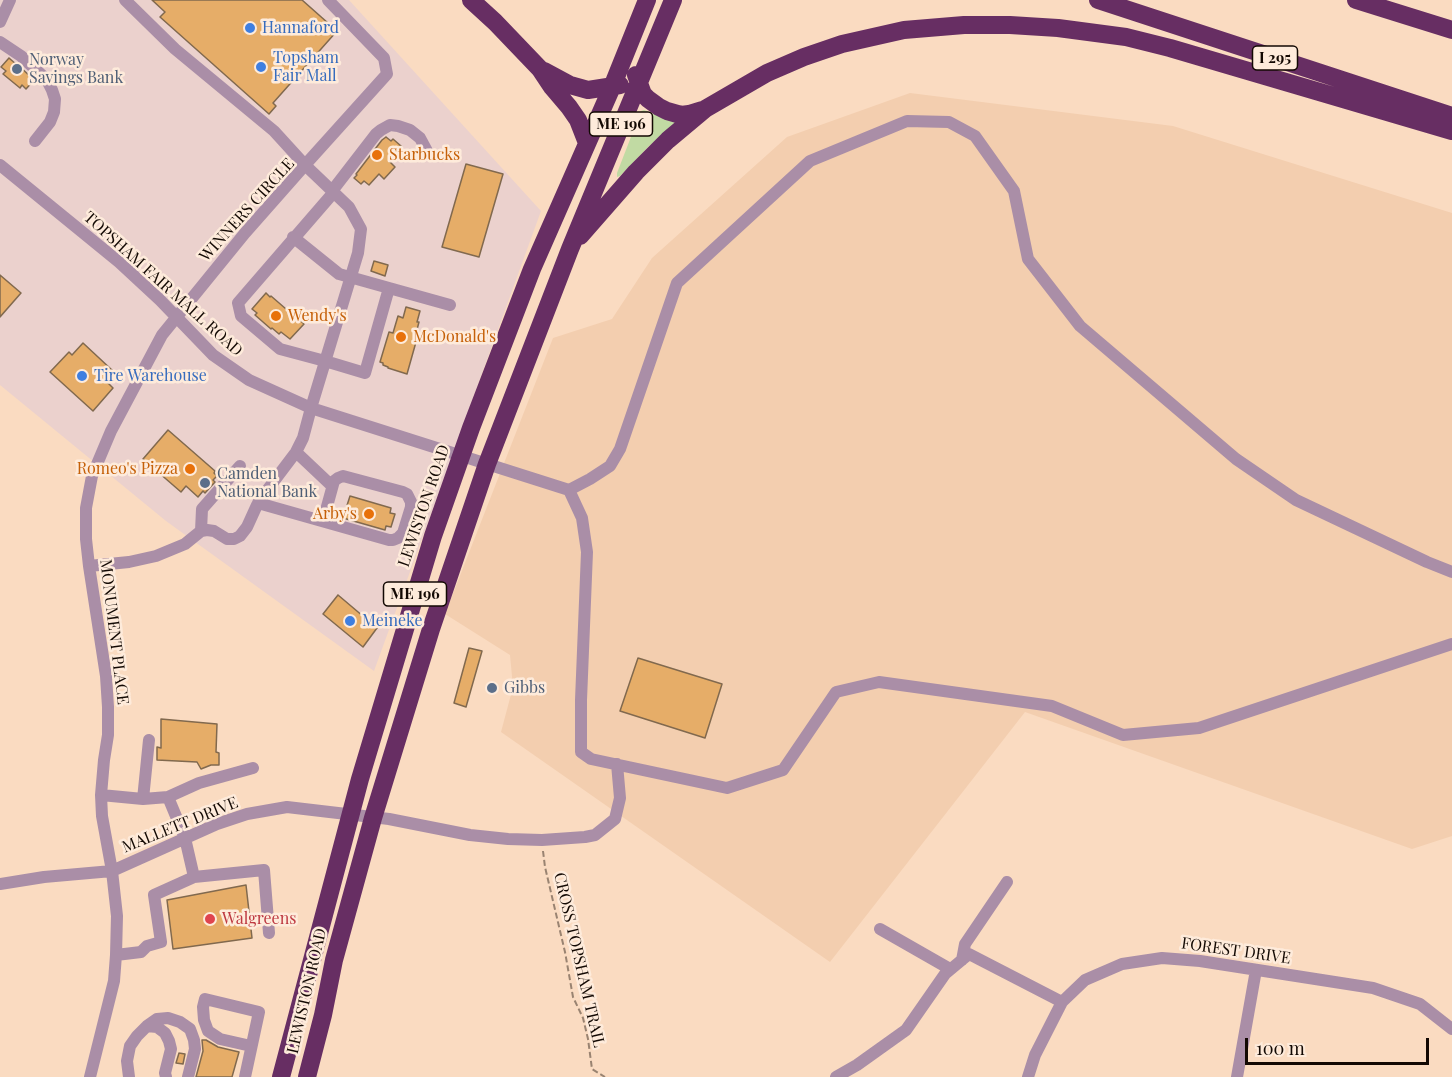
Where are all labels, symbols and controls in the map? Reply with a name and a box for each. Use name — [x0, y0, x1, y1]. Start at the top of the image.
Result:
place label: Hannaford — [262, 18, 339, 38]
marker: Hannaford — [243, 21, 257, 35]
road number: I 295 — [1252, 46, 1298, 70]
place label: Topsham Fair Mall — [273, 48, 339, 86]
place label: Norway Savings Bank — [29, 50, 123, 88]
marker: Topsham Fair Mall — [254, 60, 268, 74]
marker: Norway Savings Bank — [10, 62, 24, 76]
road number: ME 196 — [590, 112, 652, 136]
place label: Starbucks — [389, 145, 460, 165]
marker: Starbucks — [370, 148, 384, 162]
street label: WINNERS CIRCLE — [196, 154, 298, 266]
street label: TOPSHAM FAIR MALL ROAD — [80, 208, 246, 360]
place label: Wendy's — [288, 306, 347, 326]
marker: Wendy's — [269, 309, 283, 323]
place label: McDonald's — [413, 327, 496, 347]
marker: McDonald's — [394, 330, 408, 344]
place label: Tire Warehouse — [94, 366, 207, 386]
marker: Tire Warehouse — [75, 369, 89, 383]
street label: LEWISTON ROAD — [394, 442, 454, 570]
place label: Romeo's Pizza — [77, 459, 178, 479]
marker: Romeo's Pizza — [183, 462, 197, 476]
place label: Camden National Bank — [217, 464, 317, 502]
marker: Camden National Bank — [198, 476, 212, 490]
place label: Arby's — [313, 504, 357, 524]
marker: Arby's — [362, 507, 376, 521]
street label: MONUMENT PLACE — [96, 558, 132, 706]
road number: ME 196 — [384, 582, 446, 606]
place label: Meineke — [362, 611, 423, 631]
marker: Meineke — [343, 614, 357, 628]
place label: Gibbs — [504, 678, 545, 698]
marker: Gibbs — [485, 681, 499, 695]
street label: MALLETT DRIVE — [119, 793, 241, 857]
street label: CROSS TOPSHAM TRAIL — [550, 871, 608, 1049]
place label: Walgreens — [222, 909, 296, 929]
marker: Walgreens — [203, 912, 217, 926]
street label: LEWISTON ROAD — [283, 927, 331, 1055]
street label: FOREST DRIVE — [1180, 934, 1292, 968]
scale bar — [1248, 1026, 1432, 1064]
text: 100 m — [1256, 1036, 1305, 1060]

